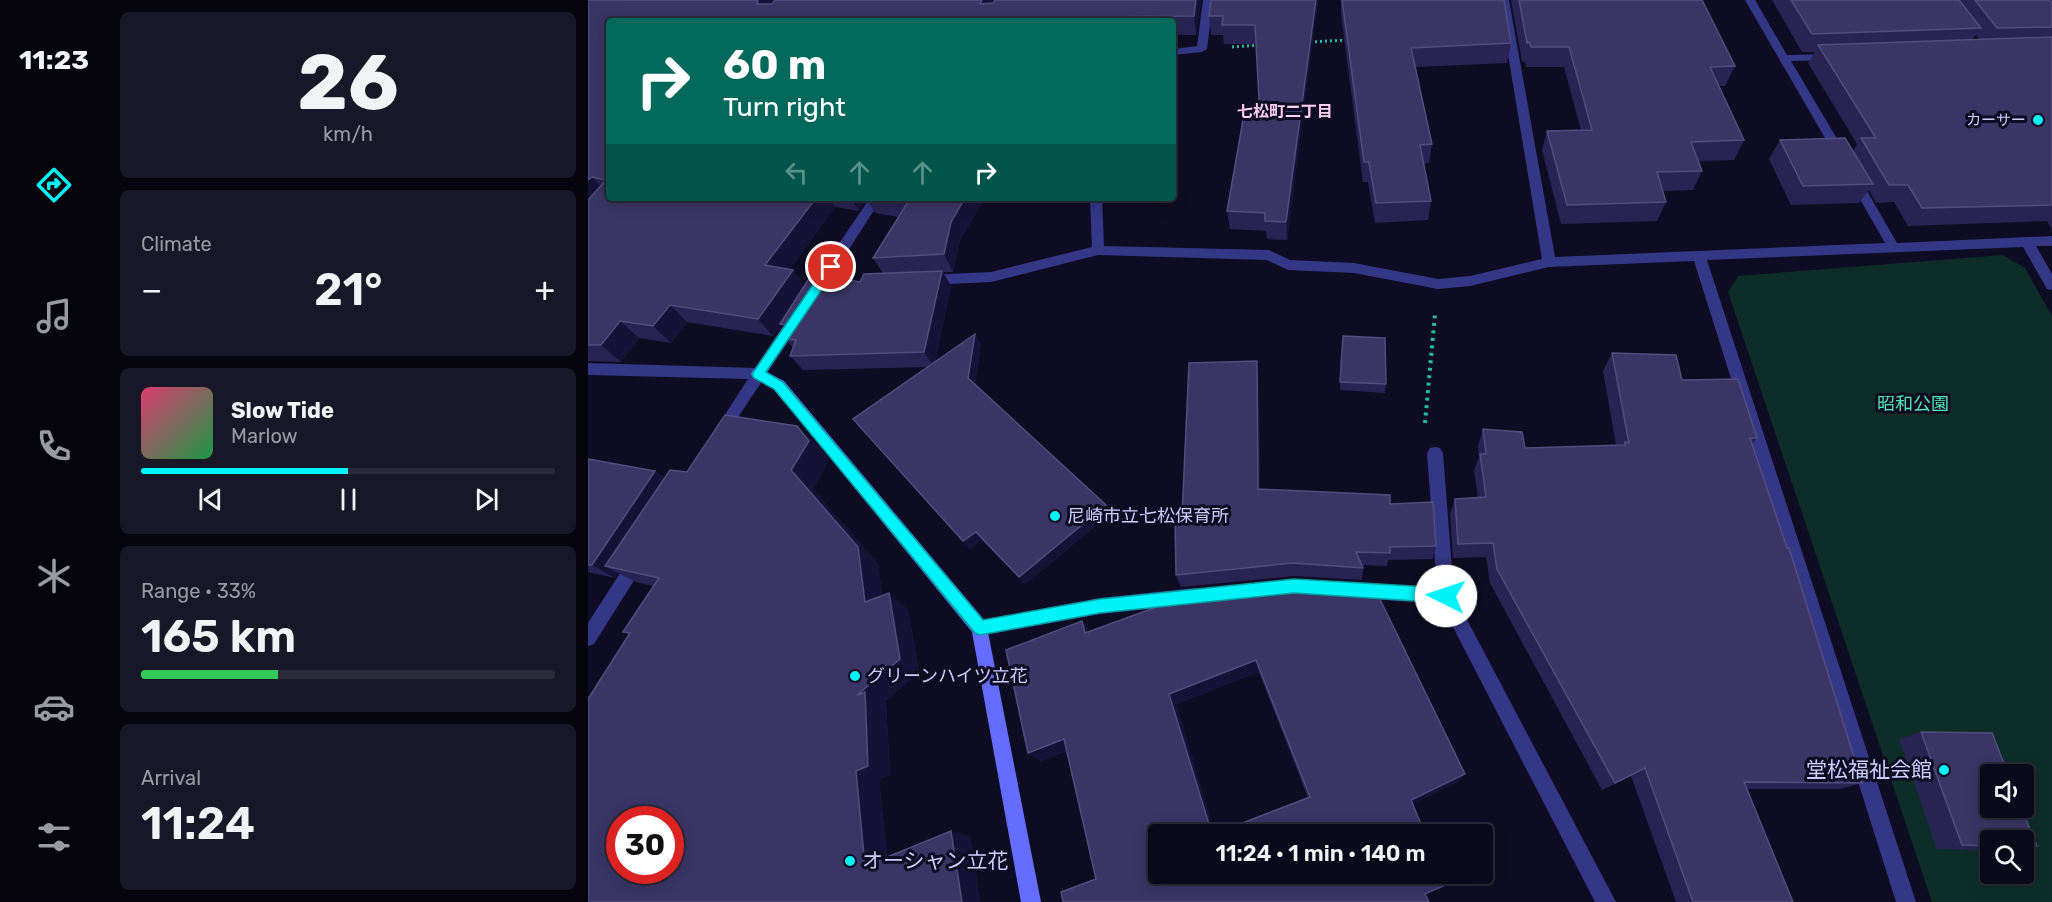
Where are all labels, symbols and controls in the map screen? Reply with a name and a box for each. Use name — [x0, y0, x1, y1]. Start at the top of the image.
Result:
text: 26 — [297, 36, 399, 129]
text: 60 m — [723, 40, 826, 90]
icon: right — [624, 42, 702, 120]
text: 11:23 — [19, 44, 89, 76]
text: Turn right — [723, 91, 846, 123]
district label: 七松町二丁目 — [1237, 102, 1333, 121]
place label: カーサー — [1966, 111, 2026, 129]
marker: カーサー — [2031, 113, 2045, 127]
text: km/h — [323, 122, 373, 146]
icon: left — [780, 156, 813, 189]
icon: ahead — [843, 156, 876, 189]
icon: ahead — [906, 156, 939, 189]
icon: right — [969, 156, 1002, 189]
icon: directions — [33, 164, 75, 206]
text: Climate — [141, 232, 212, 256]
pin — [805, 241, 856, 292]
icon: arrive — [814, 250, 847, 283]
text: 21° — [314, 263, 383, 316]
text: − — [141, 270, 162, 309]
text: + — [534, 270, 555, 309]
icon: music — [33, 295, 75, 337]
park label: 昭和公園 — [1877, 393, 1949, 415]
text: Slow Tide — [231, 397, 334, 424]
text: Marlow — [231, 424, 298, 448]
icon: phone — [33, 425, 75, 467]
icon: previous — [194, 483, 227, 516]
icon: pause — [332, 483, 365, 516]
icon: next — [470, 483, 503, 516]
place label: 尼崎市立七松保育所 — [1067, 505, 1229, 527]
marker: 尼崎市立七松保育所 — [1048, 509, 1062, 523]
icon: climate — [33, 555, 75, 597]
position arrow — [1414, 564, 1478, 628]
text: Range · 33% — [141, 579, 256, 603]
text: 165 km — [141, 610, 296, 663]
place label: グリーンハイツ立花 — [867, 665, 1028, 687]
marker: グリーンハイツ立花 — [848, 669, 862, 683]
icon: car — [33, 686, 75, 728]
place label: 堂松福祉会館 — [1806, 757, 1932, 782]
marker: 堂松福祉会館 — [1937, 763, 1951, 777]
map controls — [1980, 764, 2034, 884]
button: sound — [1980, 764, 2034, 818]
text: Arrival — [141, 766, 201, 790]
text: 11:24 — [141, 797, 255, 850]
speed limit sign: 30 — [606, 806, 684, 884]
icon: filters — [33, 816, 75, 858]
button: search — [1980, 830, 2034, 884]
text: 11:24 · 1 min · 140 m — [1216, 840, 1425, 867]
place label: オーシャン立花 — [862, 848, 1009, 873]
marker: オーシャン立花 — [843, 854, 857, 868]

